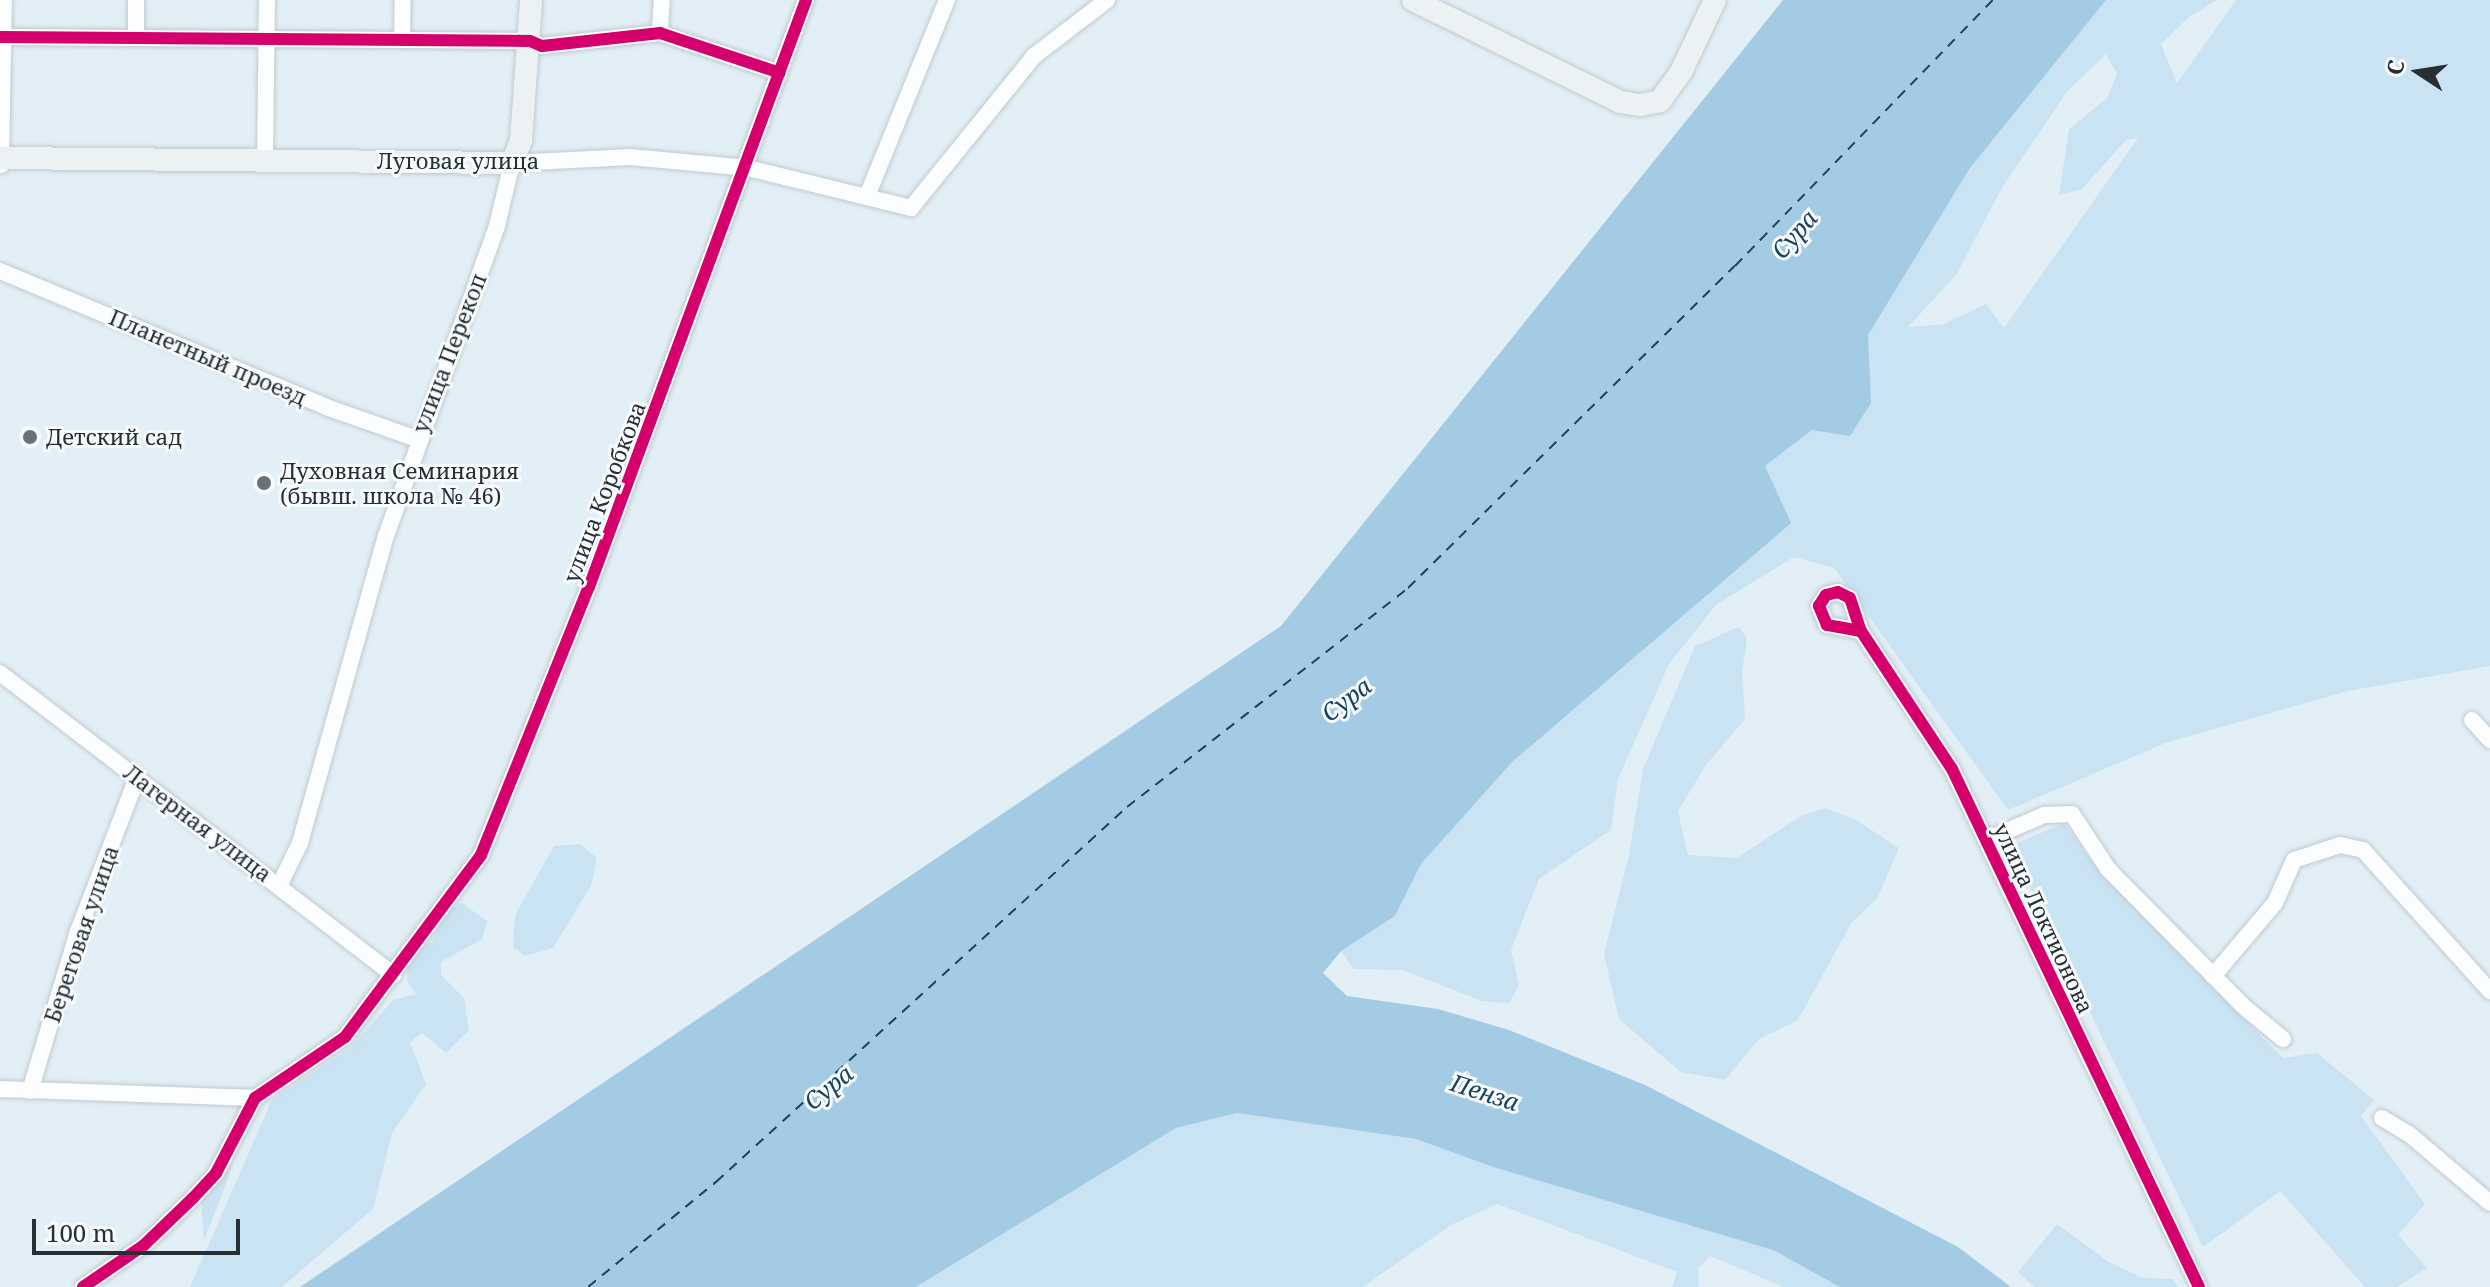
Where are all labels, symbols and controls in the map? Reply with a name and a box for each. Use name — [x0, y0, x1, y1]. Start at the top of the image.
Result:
north arrow — [2378, 32, 2458, 112]
text: С — [2378, 57, 2411, 77]
street label: Луговая улица — [377, 148, 539, 174]
water label: Сура — [1765, 204, 1823, 264]
street label: улица Перекоп — [406, 269, 492, 437]
street label: Планетный проезд — [105, 303, 311, 411]
street label: улица Коробкова — [557, 398, 651, 586]
place label: Детский сад — [46, 424, 182, 450]
marker: Детский сад — [21, 428, 39, 446]
place label: Духовная Семинария (бывш. школа № 46) — [280, 457, 519, 508]
marker: Духовная Семинария (бывш. школа № 46) — [255, 474, 273, 492]
water label: Сура — [1315, 671, 1377, 727]
street label: Лагерная улица — [119, 759, 277, 887]
street label: улица Локтионова — [1988, 819, 2100, 1017]
street label: Береговая улица — [38, 842, 124, 1026]
water label: Сура — [798, 1058, 858, 1116]
water label: Пенза — [1447, 1067, 1523, 1117]
scale bar — [36, 1203, 244, 1253]
text: 100 m — [46, 1216, 115, 1249]

